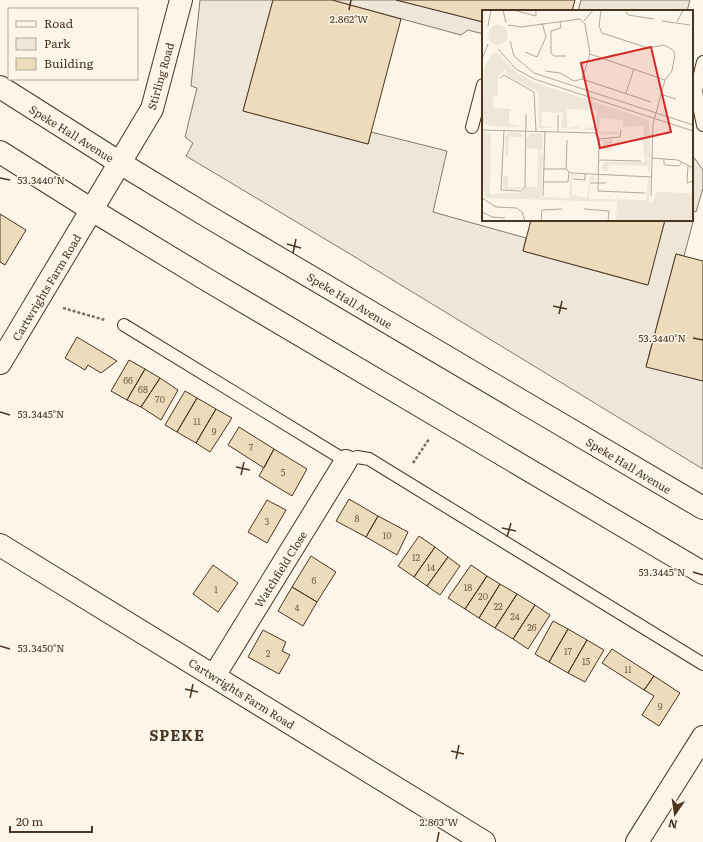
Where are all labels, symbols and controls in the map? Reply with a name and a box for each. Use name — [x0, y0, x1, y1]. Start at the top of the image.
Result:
legend — [8, 8, 138, 80]
inset map — [482, 10, 693, 221]
text: 2.862°W — [330, 11, 368, 26]
text: Road — [44, 14, 74, 32]
text: Park — [44, 34, 71, 52]
street label: Stirling Road — [143, 40, 177, 111]
text: Building — [44, 54, 94, 72]
street label: Speke Hall Avenue — [27, 101, 118, 166]
text: 53.3440°N — [17, 172, 65, 187]
street label: Cartwrights Farm Road — [8, 230, 85, 344]
street label: Speke Hall Avenue — [304, 268, 396, 332]
text: 53.3440°N — [638, 330, 686, 345]
house number: 66 — [123, 373, 133, 387]
house number: 68 — [138, 382, 148, 396]
house number: 70 — [155, 392, 165, 406]
text: 53.3445°N — [18, 406, 64, 421]
house number: 11 — [193, 414, 201, 428]
house number: 9 — [212, 424, 217, 438]
street label: Speke Hall Avenue — [583, 433, 675, 497]
house number: 7 — [249, 440, 254, 454]
house number: 5 — [281, 465, 286, 479]
house number: 8 — [355, 511, 360, 525]
house number: 3 — [265, 514, 270, 528]
street label: Watchfield Close — [250, 527, 310, 610]
house number: 10 — [383, 528, 391, 542]
house number: 12 — [412, 550, 421, 564]
house number: 14 — [427, 560, 435, 574]
text: 53.3445°N — [639, 564, 685, 579]
house number: 6 — [312, 573, 317, 587]
house number: 18 — [464, 580, 472, 594]
house number: 1 — [214, 582, 218, 596]
house number: 20 — [478, 589, 488, 603]
house number: 22 — [493, 599, 503, 613]
house number: 4 — [295, 600, 300, 614]
house number: 24 — [510, 609, 520, 623]
house number: 26 — [527, 620, 537, 634]
text: 53.3450°N — [17, 640, 65, 655]
house number: 17 — [564, 644, 572, 658]
house number: 2 — [266, 646, 271, 660]
street label: Cartwrights Farm Road — [186, 654, 298, 732]
house number: 15 — [582, 654, 591, 668]
house number: 11 — [624, 662, 632, 676]
house number: 9 — [658, 699, 663, 713]
district label: SPEKE — [149, 723, 205, 746]
north arrow — [655, 794, 695, 834]
scale bar — [10, 808, 92, 834]
text: 20 m — [16, 812, 43, 830]
text: 2.863°W — [420, 814, 459, 829]
text: N — [666, 816, 679, 834]

